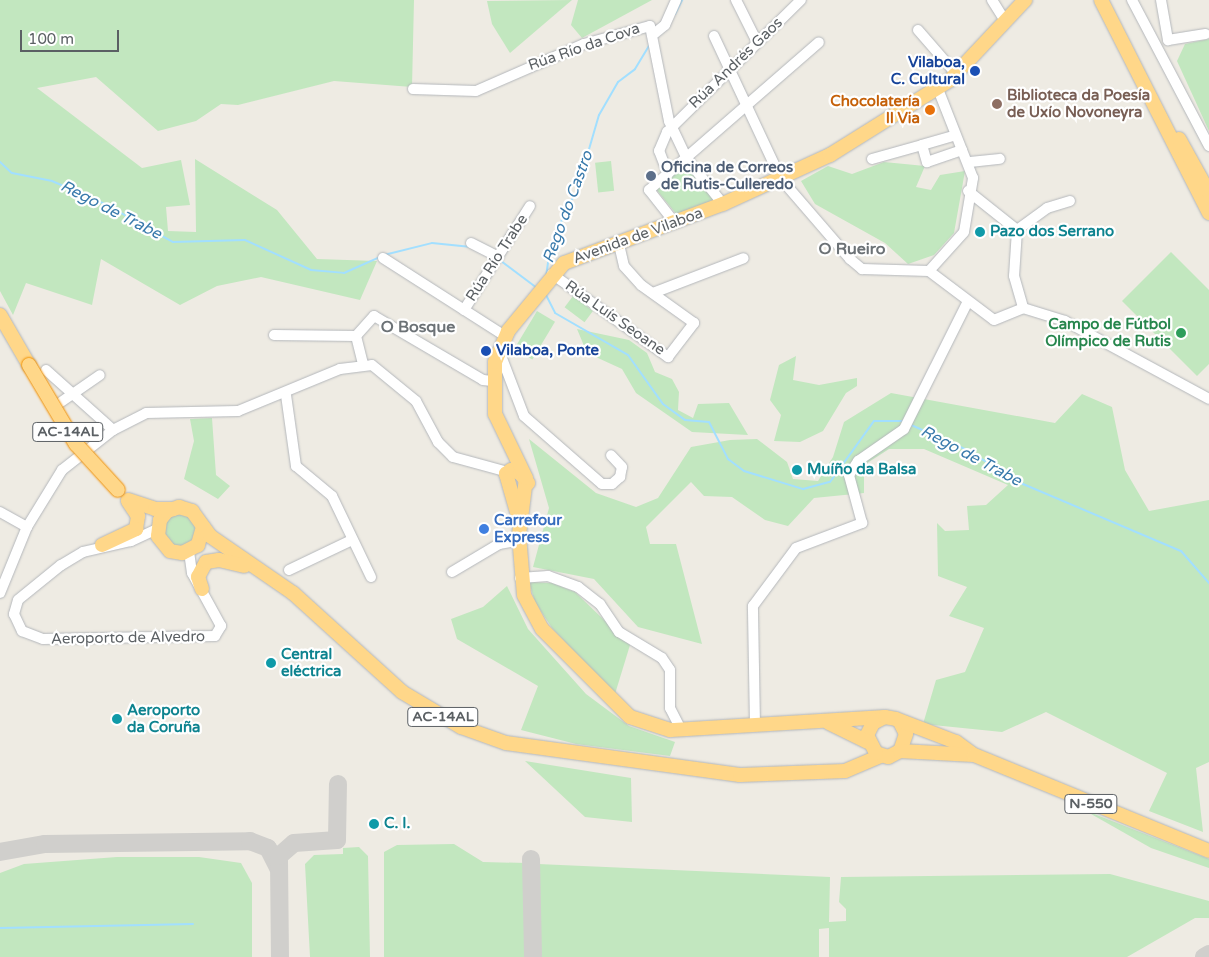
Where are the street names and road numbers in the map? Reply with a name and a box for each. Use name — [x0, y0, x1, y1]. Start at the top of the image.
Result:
street label: Rúa Andrés Gaos — [685, 14, 787, 112]
street label: Rúa Río da Cova — [526, 19, 642, 75]
street label: Avenida de Vilaboa — [571, 204, 705, 268]
street label: Rúa Río Trabe — [462, 211, 532, 305]
street label: Rúa Luís Seoane — [562, 277, 668, 359]
road number: AC-14AL — [32, 421, 104, 444]
street label: Aeroporto de Alvedro — [51, 628, 205, 648]
road number: AC-14AL — [407, 706, 479, 729]
road number: N-550 — [1064, 792, 1118, 816]

